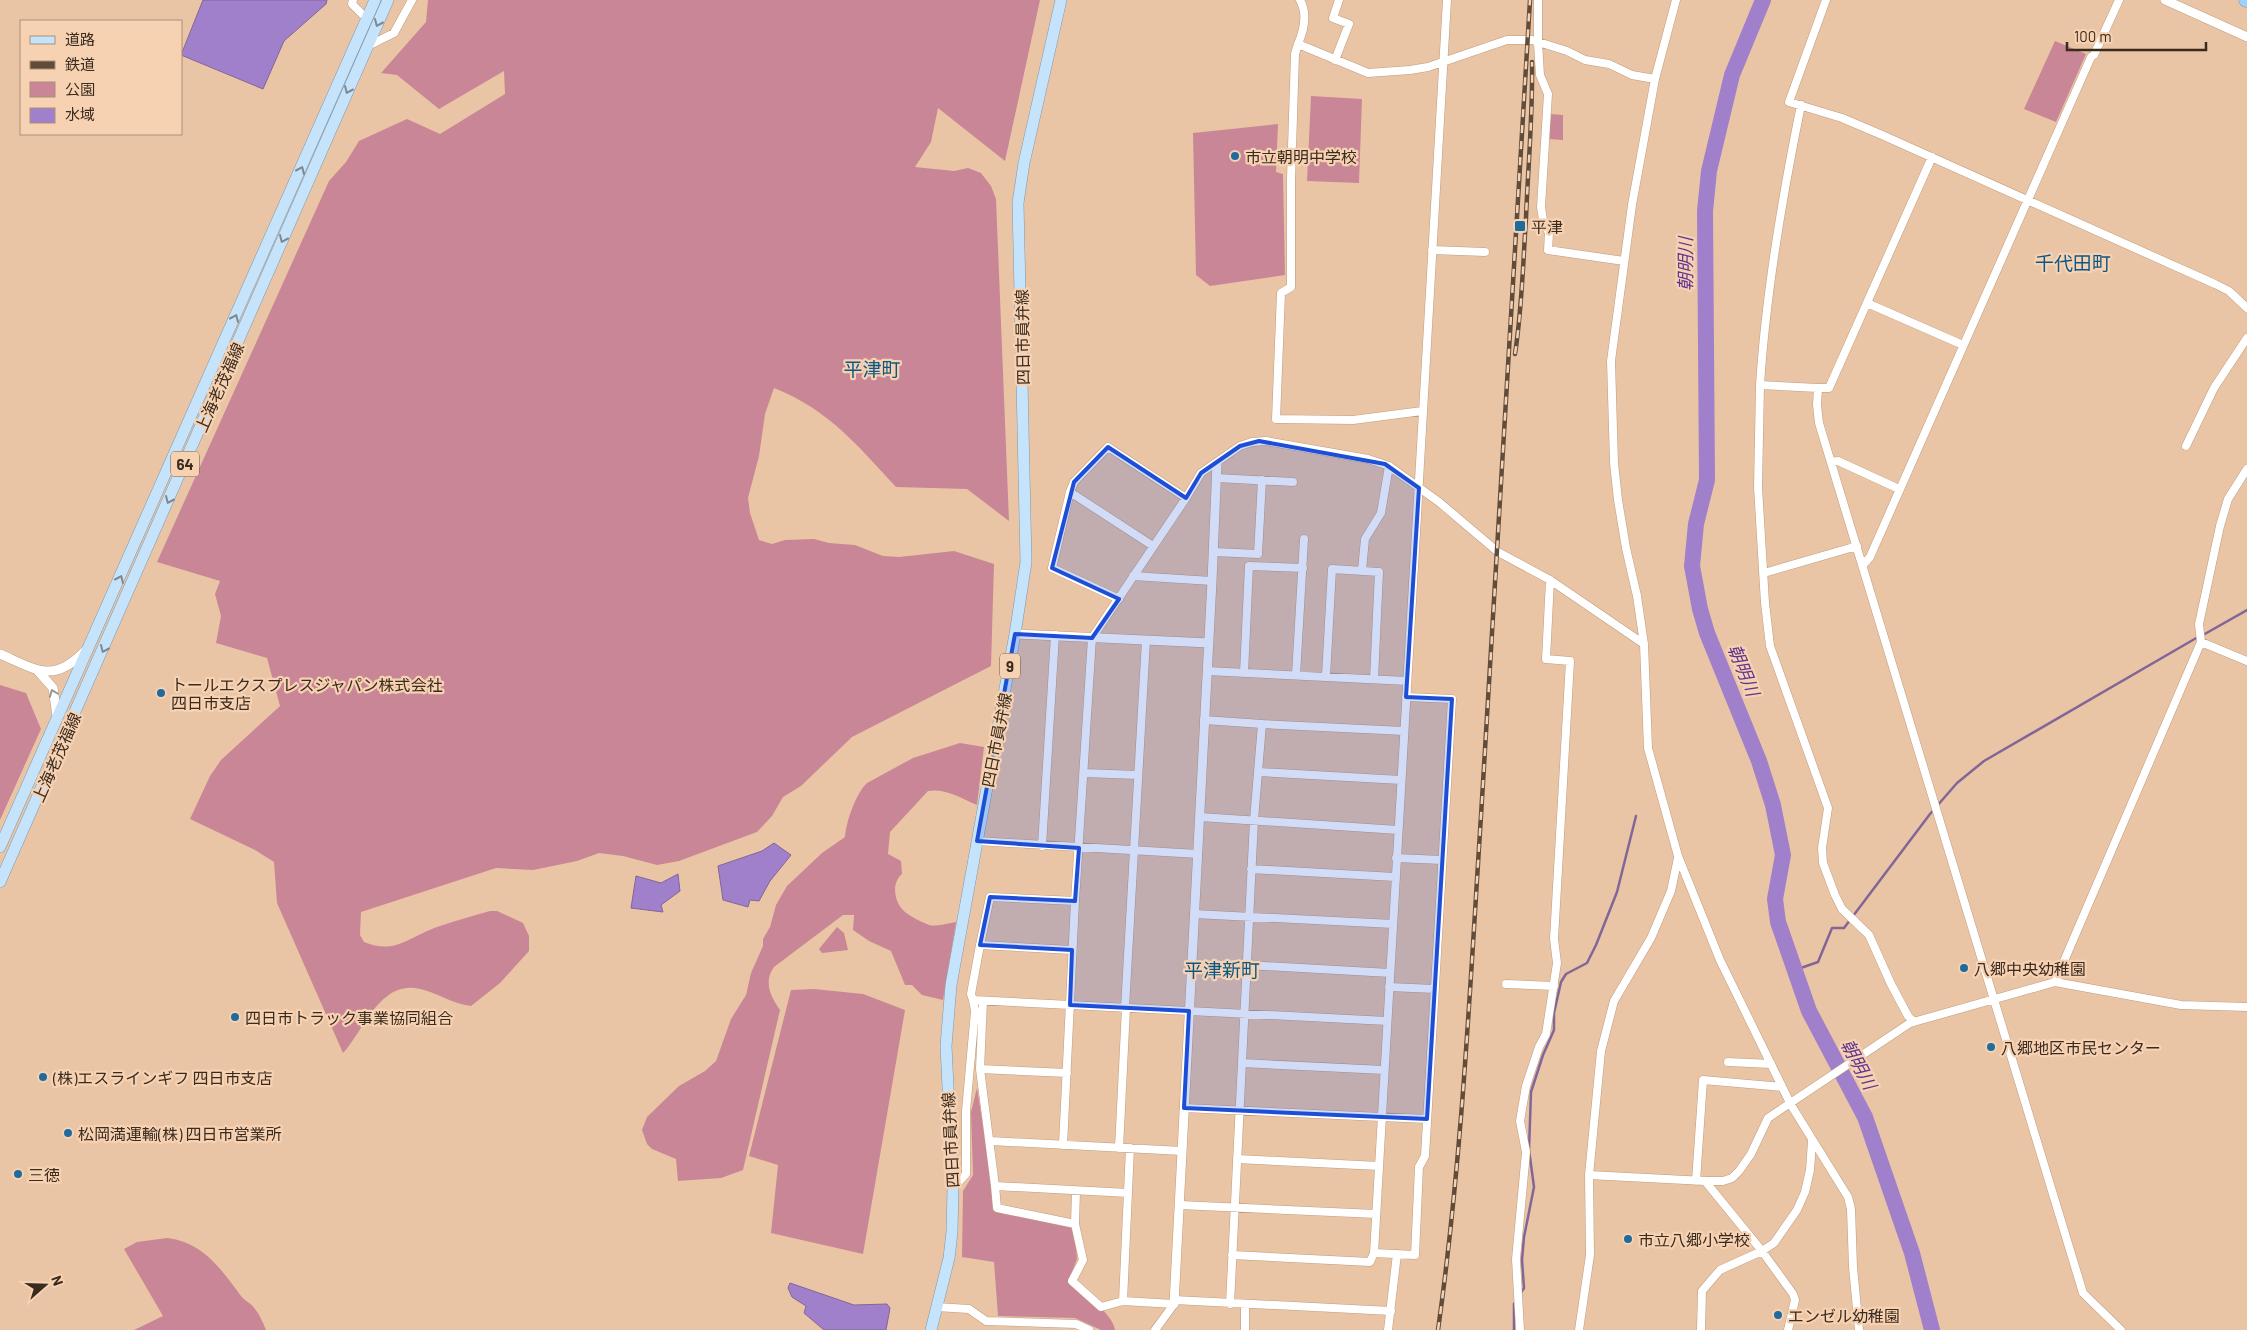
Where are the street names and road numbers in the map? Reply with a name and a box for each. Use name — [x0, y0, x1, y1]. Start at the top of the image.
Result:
street label: 四日市員弁線 — [1012, 289, 1032, 385]
street label: 上海老茂福線 — [191, 339, 247, 435]
road number: 64 — [171, 452, 199, 476]
road number: 9 — [1000, 654, 1020, 678]
street label: 四日市員弁線 — [978, 691, 1014, 789]
street label: 上海老茂福線 — [28, 709, 84, 805]
street label: 四日市員弁線 — [938, 1092, 962, 1188]

